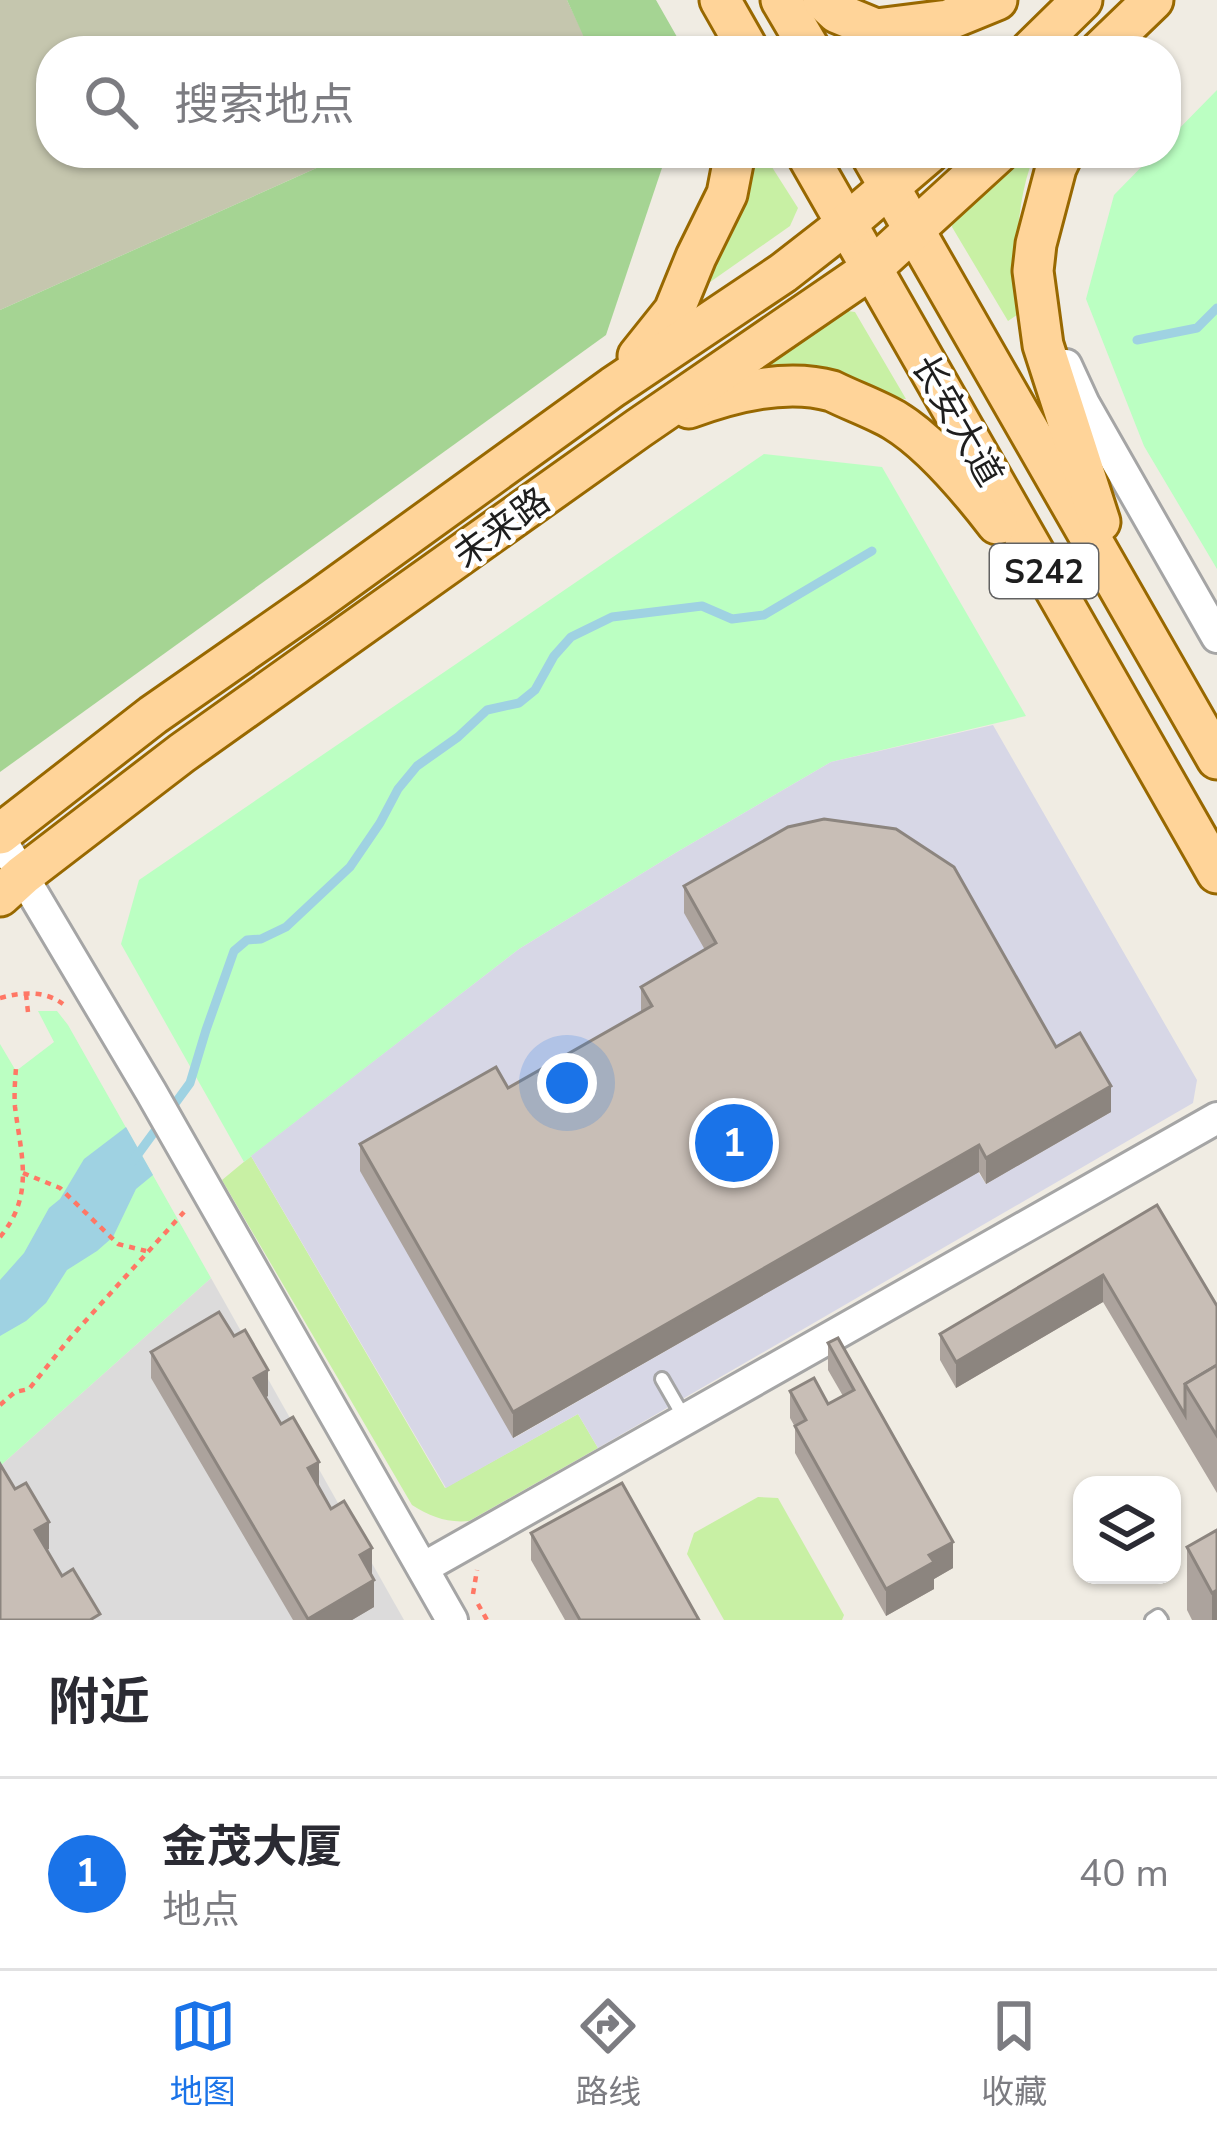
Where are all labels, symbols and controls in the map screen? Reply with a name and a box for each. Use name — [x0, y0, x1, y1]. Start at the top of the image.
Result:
search box — [36, 36, 1181, 168]
icon: search — [78, 69, 144, 135]
text: 搜索地点 — [174, 75, 354, 136]
street label: 长安大道 — [899, 346, 1014, 495]
street label: 未来路 — [444, 477, 560, 580]
road number: S242 — [990, 544, 1098, 598]
your location — [537, 1053, 597, 1113]
pin: 1 — [695, 1098, 773, 1188]
map controls — [1073, 1476, 1181, 1584]
button: layers — [1073, 1476, 1181, 1584]
text: 附近 — [48, 1667, 150, 1737]
text: 金茂大厦 — [162, 1817, 342, 1878]
text: 1 — [75, 1847, 99, 1900]
text: 40 m — [1079, 1847, 1169, 1900]
text: 地点 — [162, 1884, 240, 1937]
tab: 地图 — [170, 1993, 236, 2115]
tab: 路线 — [575, 1993, 641, 2115]
tab: 收藏 — [981, 1993, 1047, 2115]

